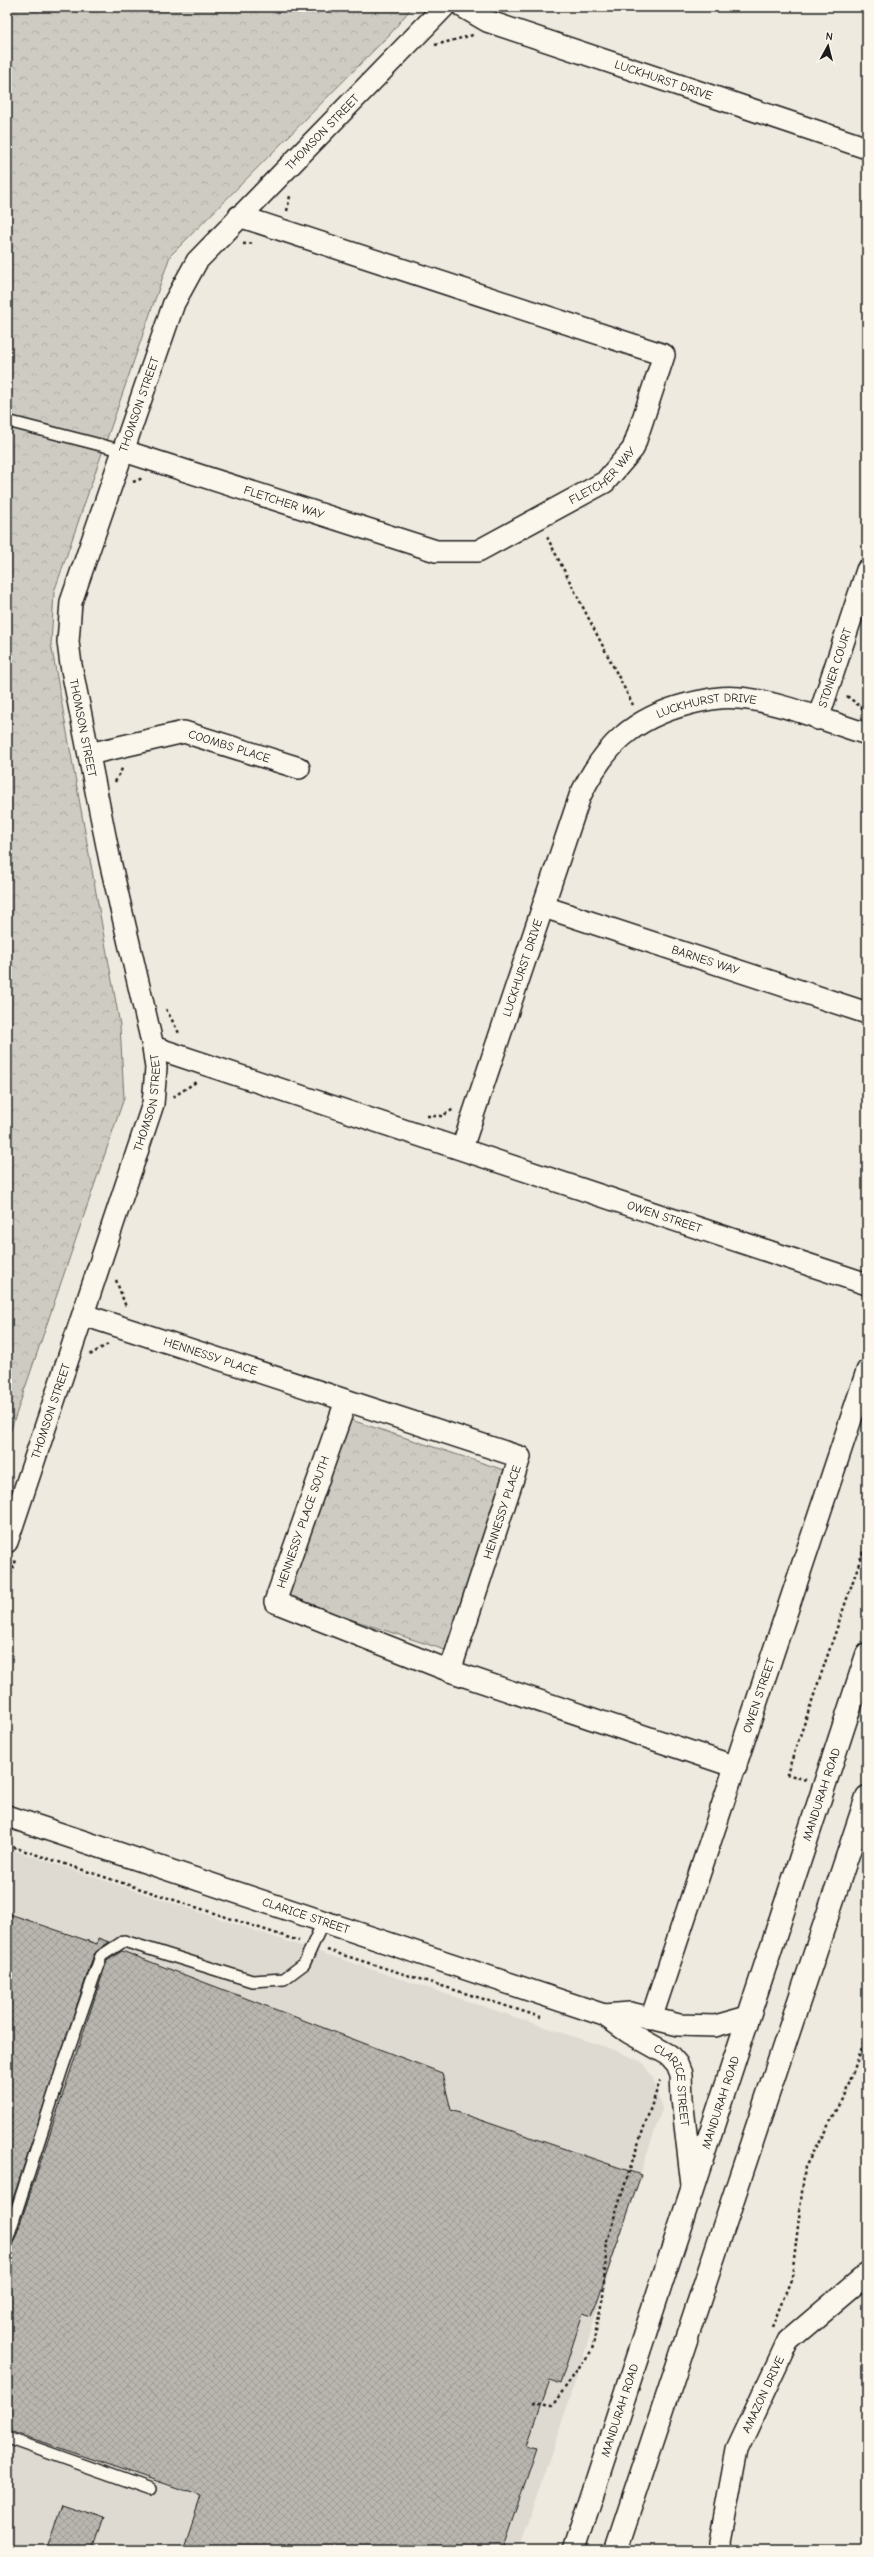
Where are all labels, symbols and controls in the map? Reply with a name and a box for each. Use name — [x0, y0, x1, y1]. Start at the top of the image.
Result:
north arrow — [808, 26, 848, 66]
text: N — [825, 30, 834, 43]
street label: LUCKHURST DRIVE — [613, 57, 714, 103]
street label: THOMSON STREET — [283, 91, 363, 173]
street label: THOMSON STREET — [116, 354, 162, 454]
street label: FLETCHER WAY — [567, 444, 639, 507]
street label: FLETCHER WAY — [242, 483, 327, 522]
street label: STONER COURT — [815, 625, 855, 709]
street label: THOMSON STREET — [67, 678, 100, 779]
street label: LUCKHURST DRIVE — [654, 690, 758, 721]
street label: COOMBS PLACE — [187, 727, 272, 766]
street label: LUCKHURST DRIVE — [500, 917, 545, 1019]
street label: BARNES WAY — [670, 942, 742, 978]
street label: THOMSON STREET — [131, 1052, 163, 1153]
street label: OWEN STREET — [625, 1198, 704, 1236]
street label: HENNESSY PLACE — [162, 1334, 259, 1378]
street label: THOMSON STREET — [28, 1361, 73, 1461]
street label: HENNESSY PLACE SOUTH — [274, 1454, 332, 1590]
street label: HENNESSY PLACE — [480, 1463, 524, 1561]
street label: OWEN STREET — [740, 1656, 778, 1735]
street label: MANDURAH ROAD — [800, 1746, 843, 1843]
street label: CLARICE STREET — [260, 1895, 352, 1937]
street label: CLARICE STREET — [651, 2041, 692, 2127]
street label: MANDURAH ROAD — [699, 2054, 742, 2151]
street label: AMAZON DRIVE — [739, 2354, 787, 2435]
street label: MANDURAH ROAD — [598, 2362, 641, 2459]

